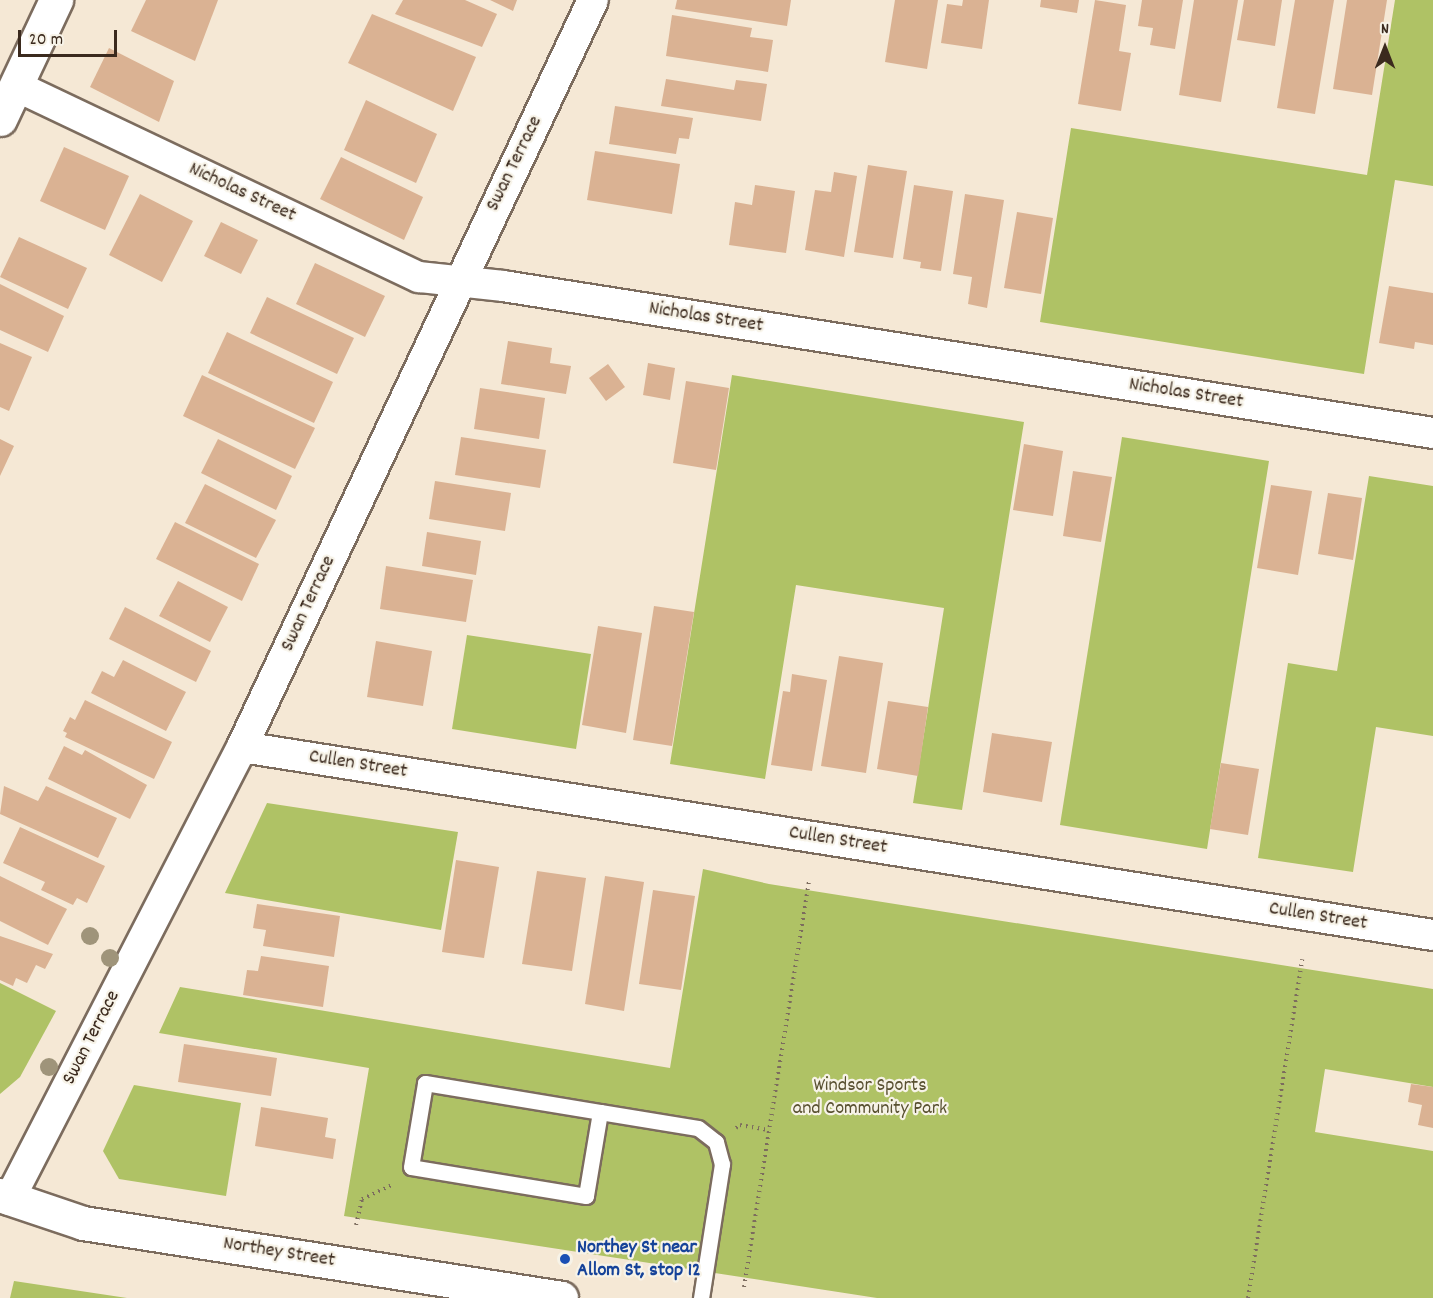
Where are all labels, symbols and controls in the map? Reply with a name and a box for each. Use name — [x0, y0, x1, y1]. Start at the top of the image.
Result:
scale bar — [21, 18, 120, 56]
north arrow — [1355, 18, 1415, 78]
text: N — [1381, 18, 1389, 41]
text: 20 m — [29, 28, 63, 53]
street label: Swan Terrace — [482, 113, 548, 215]
street label: Nicholas Street — [185, 158, 299, 228]
street label: Nicholas Street — [647, 297, 765, 339]
street label: Nicholas Street — [1127, 373, 1245, 415]
street label: Swan Terrace — [276, 552, 342, 656]
street label: Cullen Street — [307, 745, 409, 785]
street label: Cullen Street — [787, 821, 889, 861]
street label: Cullen Street — [1267, 897, 1369, 937]
street label: Swan Terrace — [58, 987, 126, 1089]
park label: Windsor Sports and Community Park — [793, 1075, 947, 1122]
street label: Northey Street — [221, 1232, 337, 1274]
place label: Northey St near Allom St, stop 12 — [577, 1236, 701, 1283]
marker: Northey St near Allom St, stop 12 — [558, 1252, 572, 1266]

